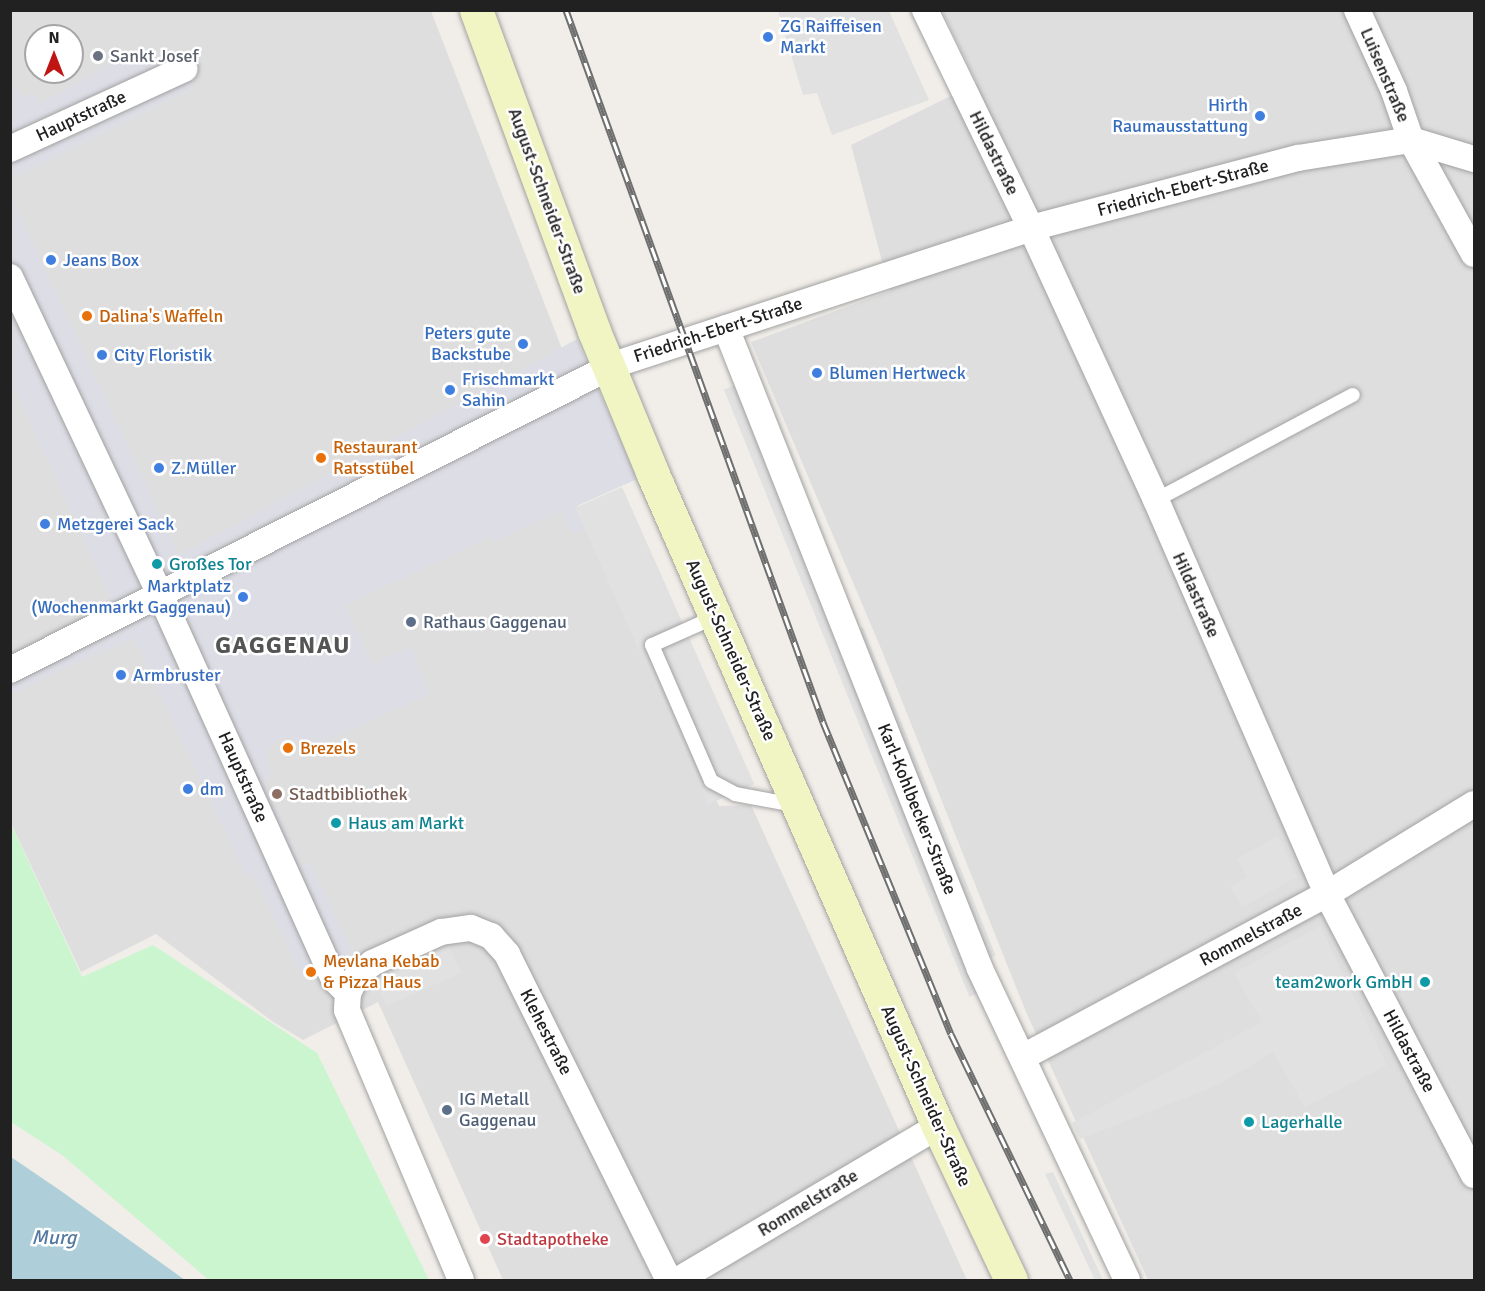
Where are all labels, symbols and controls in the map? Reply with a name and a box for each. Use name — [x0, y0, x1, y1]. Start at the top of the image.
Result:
place label: ZG Raiffeisen Markt — [780, 16, 882, 58]
north arrow — [24, 24, 84, 84]
street label: Luisenstraße — [1355, 25, 1415, 125]
text: N — [48, 28, 60, 48]
marker: ZG Raiffeisen Markt — [761, 30, 775, 44]
place label: Sankt Josef — [110, 45, 199, 67]
marker: Sankt Josef — [91, 49, 105, 63]
street label: Hauptstraße — [32, 86, 130, 146]
place label: Hirth Raumausstattung — [1112, 95, 1248, 138]
street label: August-Schneider-Straße — [503, 105, 591, 297]
street label: Hildastraße — [964, 107, 1024, 199]
marker: Hirth Raumausstattung — [1253, 109, 1267, 123]
street label: Friedrich-Ebert-Straße — [1095, 155, 1271, 221]
place label: Jeans Box — [63, 249, 139, 271]
marker: Jeans Box — [44, 253, 58, 267]
street label: Friedrich-Ebert-Straße — [631, 292, 805, 368]
place label: Dalina's Waffeln — [99, 305, 223, 327]
marker: Dalina's Waffeln — [80, 309, 94, 323]
place label: Peters gute Backstube — [424, 323, 511, 366]
marker: Peters gute Backstube — [516, 337, 530, 351]
place label: City Floristik — [114, 344, 212, 366]
marker: City Floristik — [95, 348, 109, 362]
place label: Blumen Hertweck — [829, 362, 966, 384]
marker: Blumen Hertweck — [810, 366, 824, 380]
place label: Frischmarkt Sahin — [462, 369, 554, 412]
marker: Frischmarkt Sahin — [443, 383, 457, 397]
place label: Restaurant Ratsstübel — [333, 437, 417, 480]
marker: Restaurant Ratsstübel — [314, 451, 328, 465]
place label: Z.Müller — [171, 457, 236, 479]
marker: Z.Müller — [152, 461, 166, 475]
place label: Metzgerei Sack — [57, 513, 174, 535]
marker: Metzgerei Sack — [38, 517, 52, 531]
street label: Hildastraße — [1168, 549, 1224, 641]
place label: Großes Tor — [169, 553, 252, 575]
street label: August-Schneider-Straße — [681, 556, 781, 744]
marker: Großes Tor — [150, 557, 164, 571]
place label: Marktplatz (Wochenmarkt Gaggenau) — [31, 576, 231, 618]
marker: Marktplatz (Wochenmarkt Gaggenau) — [236, 590, 250, 604]
place label: Rathaus Gaggenau — [423, 611, 567, 633]
marker: Rathaus Gaggenau — [404, 615, 418, 629]
district label: GAGGENAU — [215, 632, 351, 660]
place label: Armbruster — [133, 664, 221, 686]
marker: Armbruster — [114, 668, 128, 682]
street label: Karl-Kohlbecker-Straße — [873, 720, 961, 898]
street label: Hauptstraße — [213, 728, 273, 826]
place label: Brezels — [300, 737, 356, 759]
marker: Brezels — [281, 741, 295, 755]
place label: dm — [200, 778, 224, 800]
marker: dm — [181, 782, 195, 796]
place label: Stadtbibliothek — [289, 783, 407, 805]
marker: Stadtbibliothek — [270, 787, 284, 801]
place label: Haus am Markt — [348, 812, 464, 834]
marker: Haus am Markt — [329, 816, 343, 830]
street label: Rommelstraße — [1196, 899, 1306, 971]
place label: Mevlana Kebab & Pizza Haus — [323, 951, 439, 994]
marker: Mevlana Kebab & Pizza Haus — [304, 965, 318, 979]
place label: team2work GmbH — [1275, 971, 1413, 993]
marker: team2work GmbH — [1418, 975, 1432, 989]
street label: Klehestraße — [515, 985, 577, 1079]
street label: August-Schneider-Straße — [876, 1002, 976, 1190]
street label: Hildastraße — [1378, 1006, 1440, 1096]
place label: IG Metall Gaggenau — [459, 1089, 536, 1132]
marker: IG Metall Gaggenau — [440, 1103, 454, 1117]
place label: Lagerhalle — [1261, 1111, 1343, 1133]
marker: Lagerhalle — [1242, 1115, 1256, 1129]
street label: Rommelstraße — [754, 1165, 862, 1241]
water label: Murg — [32, 1225, 76, 1249]
place label: Stadtapotheke — [497, 1228, 609, 1250]
marker: Stadtapotheke — [478, 1232, 492, 1246]

